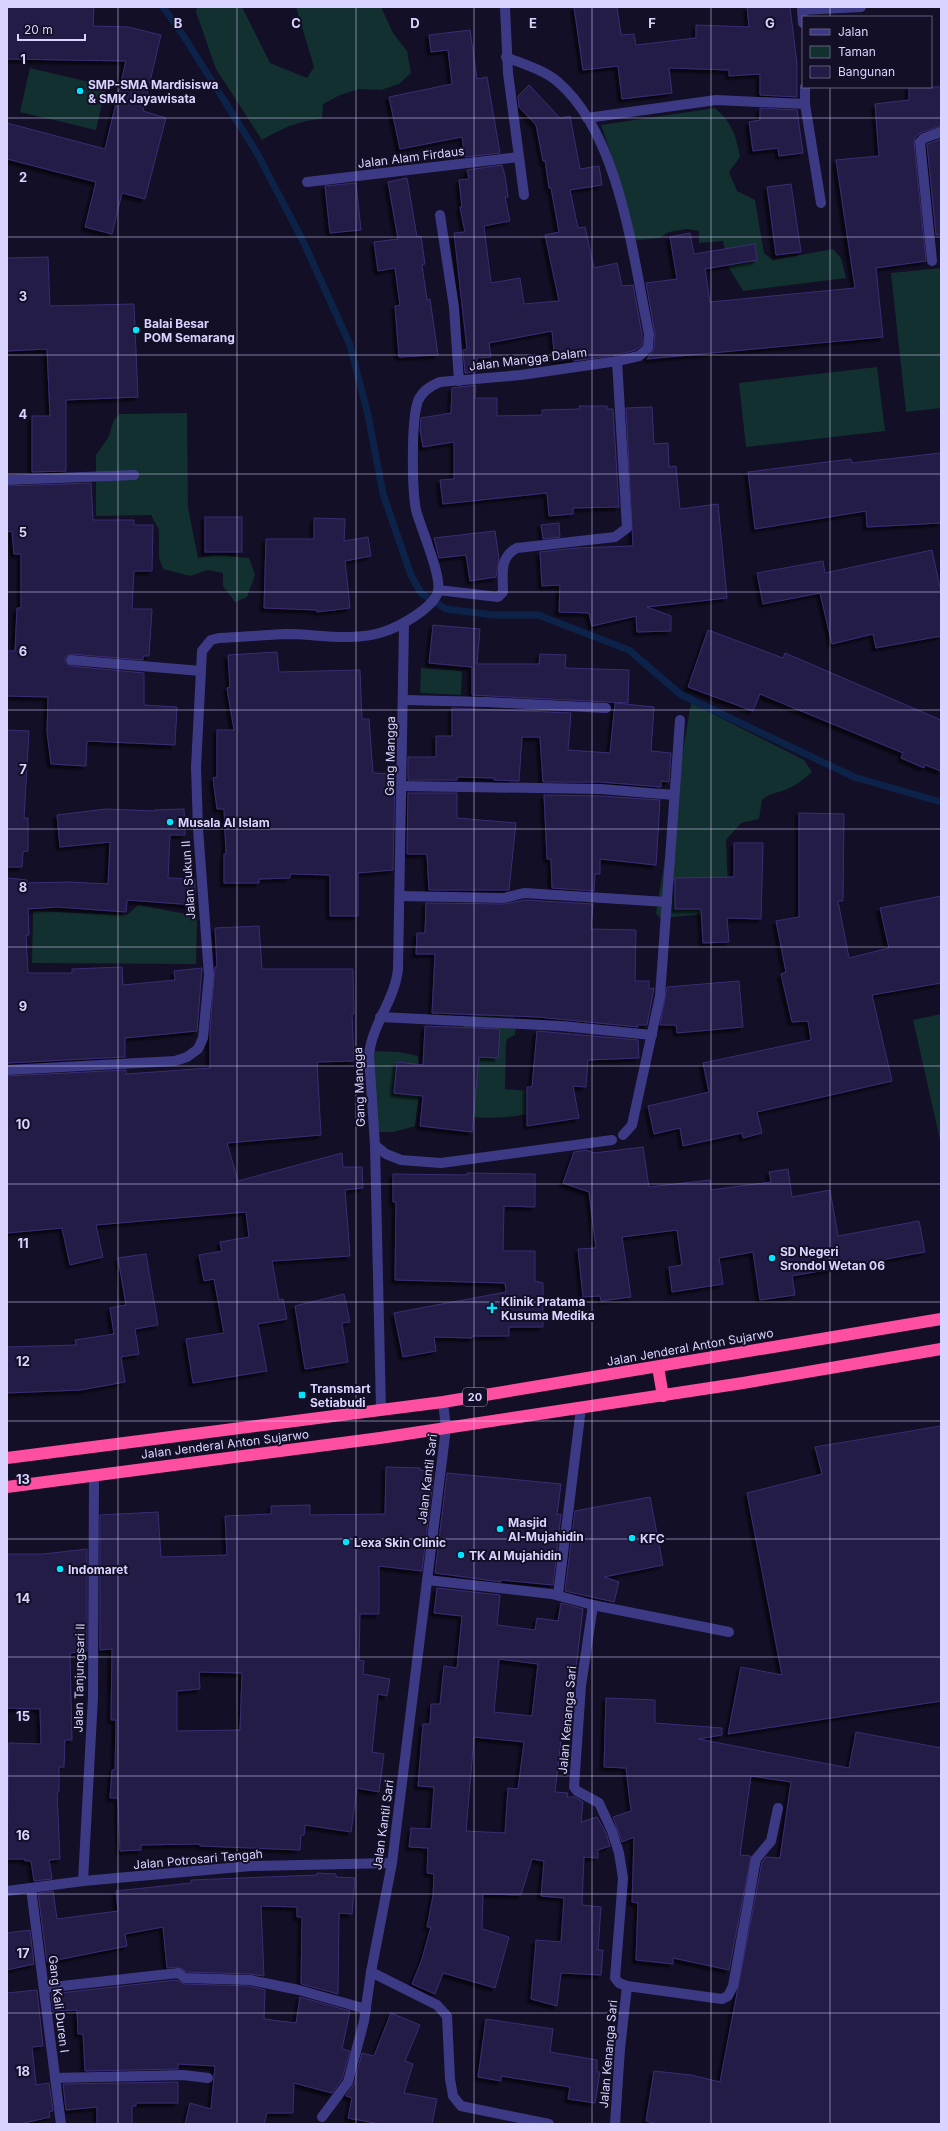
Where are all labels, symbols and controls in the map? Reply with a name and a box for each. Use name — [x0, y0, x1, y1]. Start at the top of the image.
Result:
text: B — [174, 15, 183, 31]
text: C — [291, 15, 301, 31]
text: D — [410, 15, 420, 31]
text: E — [529, 15, 537, 31]
text: F — [648, 15, 656, 31]
text: G — [765, 15, 775, 31]
scale bar — [18, 16, 85, 42]
legend — [802, 16, 932, 88]
text: 20 m — [24, 22, 53, 37]
text: Jalan — [838, 24, 868, 39]
text: Taman — [838, 44, 876, 59]
text: 1 — [20, 51, 26, 67]
text: Bangunan — [838, 64, 895, 79]
place label: SMP-SMA Mardisiswa & SMK Jayawisata — [88, 77, 218, 106]
marker: SMP-SMA Mardisiswa & SMK Jayawisata — [75, 86, 85, 96]
street label: Jalan Alam Firdaus — [357, 143, 465, 171]
text: 2 — [19, 169, 27, 185]
text: 3 — [19, 288, 27, 304]
place label: Balai Besar POM Semarang — [144, 316, 235, 345]
marker: Balai Besar POM Semarang — [131, 325, 141, 335]
street label: Jalan Mangga Dalam — [468, 344, 588, 374]
text: 4 — [19, 406, 28, 422]
text: 5 — [19, 524, 27, 540]
text: 6 — [19, 643, 27, 659]
street label: Gang Mangga — [382, 716, 398, 796]
text: 7 — [19, 761, 27, 777]
place label: Musala Al Islam — [178, 815, 270, 830]
marker: Musala Al Islam — [165, 817, 175, 827]
street label: Jalan Sukun II — [178, 840, 198, 920]
text: 8 — [19, 879, 27, 895]
text: 9 — [19, 998, 27, 1014]
street label: Gang Mangga — [350, 1047, 368, 1127]
text: 10 — [16, 1116, 30, 1132]
text: 11 — [17, 1235, 29, 1251]
place label: SD Negeri Srondol Wetan 06 — [780, 1244, 885, 1273]
marker: SD Negeri Srondol Wetan 06 — [767, 1253, 777, 1263]
place label: Klinik Pratama Kusuma Medika — [501, 1294, 595, 1323]
marker: Klinik Pratama Kusuma Medika — [486, 1302, 498, 1314]
street label: Jalan Jenderal Anton Sujarwo — [605, 1325, 775, 1369]
text: 12 — [16, 1353, 30, 1369]
place label: Transmart Setiabudi — [310, 1381, 371, 1410]
road number: 20 — [463, 1388, 487, 1406]
marker: Transmart Setiabudi — [297, 1390, 307, 1400]
street label: Jalan Jenderal Anton Sujarwo — [140, 1426, 310, 1462]
street label: Jalan Kantil Sari — [414, 1433, 440, 1525]
text: 13 — [16, 1471, 30, 1487]
place label: Masjid Al-Mujahidin — [508, 1515, 584, 1544]
marker: Masjid Al-Mujahidin — [495, 1524, 505, 1534]
place label: KFC — [640, 1531, 665, 1546]
marker: KFC — [627, 1533, 637, 1543]
place label: Lexa Skin Clinic — [354, 1535, 446, 1550]
marker: Lexa Skin Clinic — [341, 1537, 351, 1547]
place label: TK Al Mujahidin — [469, 1548, 561, 1563]
marker: TK Al Mujahidin — [456, 1550, 466, 1560]
place label: Indomaret — [68, 1562, 128, 1577]
marker: Indomaret — [55, 1564, 65, 1574]
text: 14 — [16, 1590, 30, 1606]
street label: Jalan Tanjungsari II — [71, 1623, 87, 1733]
street label: Jalan Kenanga Sari — [555, 1665, 579, 1775]
text: 15 — [16, 1708, 30, 1724]
street label: Jalan Kantil Sari — [369, 1779, 397, 1871]
text: 16 — [16, 1827, 30, 1843]
street label: Jalan Potrosari Tengah — [133, 1846, 263, 1872]
text: 17 — [16, 1945, 30, 1961]
street label: Gang Kali Duren I — [46, 1954, 72, 2054]
street label: Jalan Kenanga Sari — [596, 1999, 620, 2109]
text: 18 — [16, 2063, 30, 2079]

